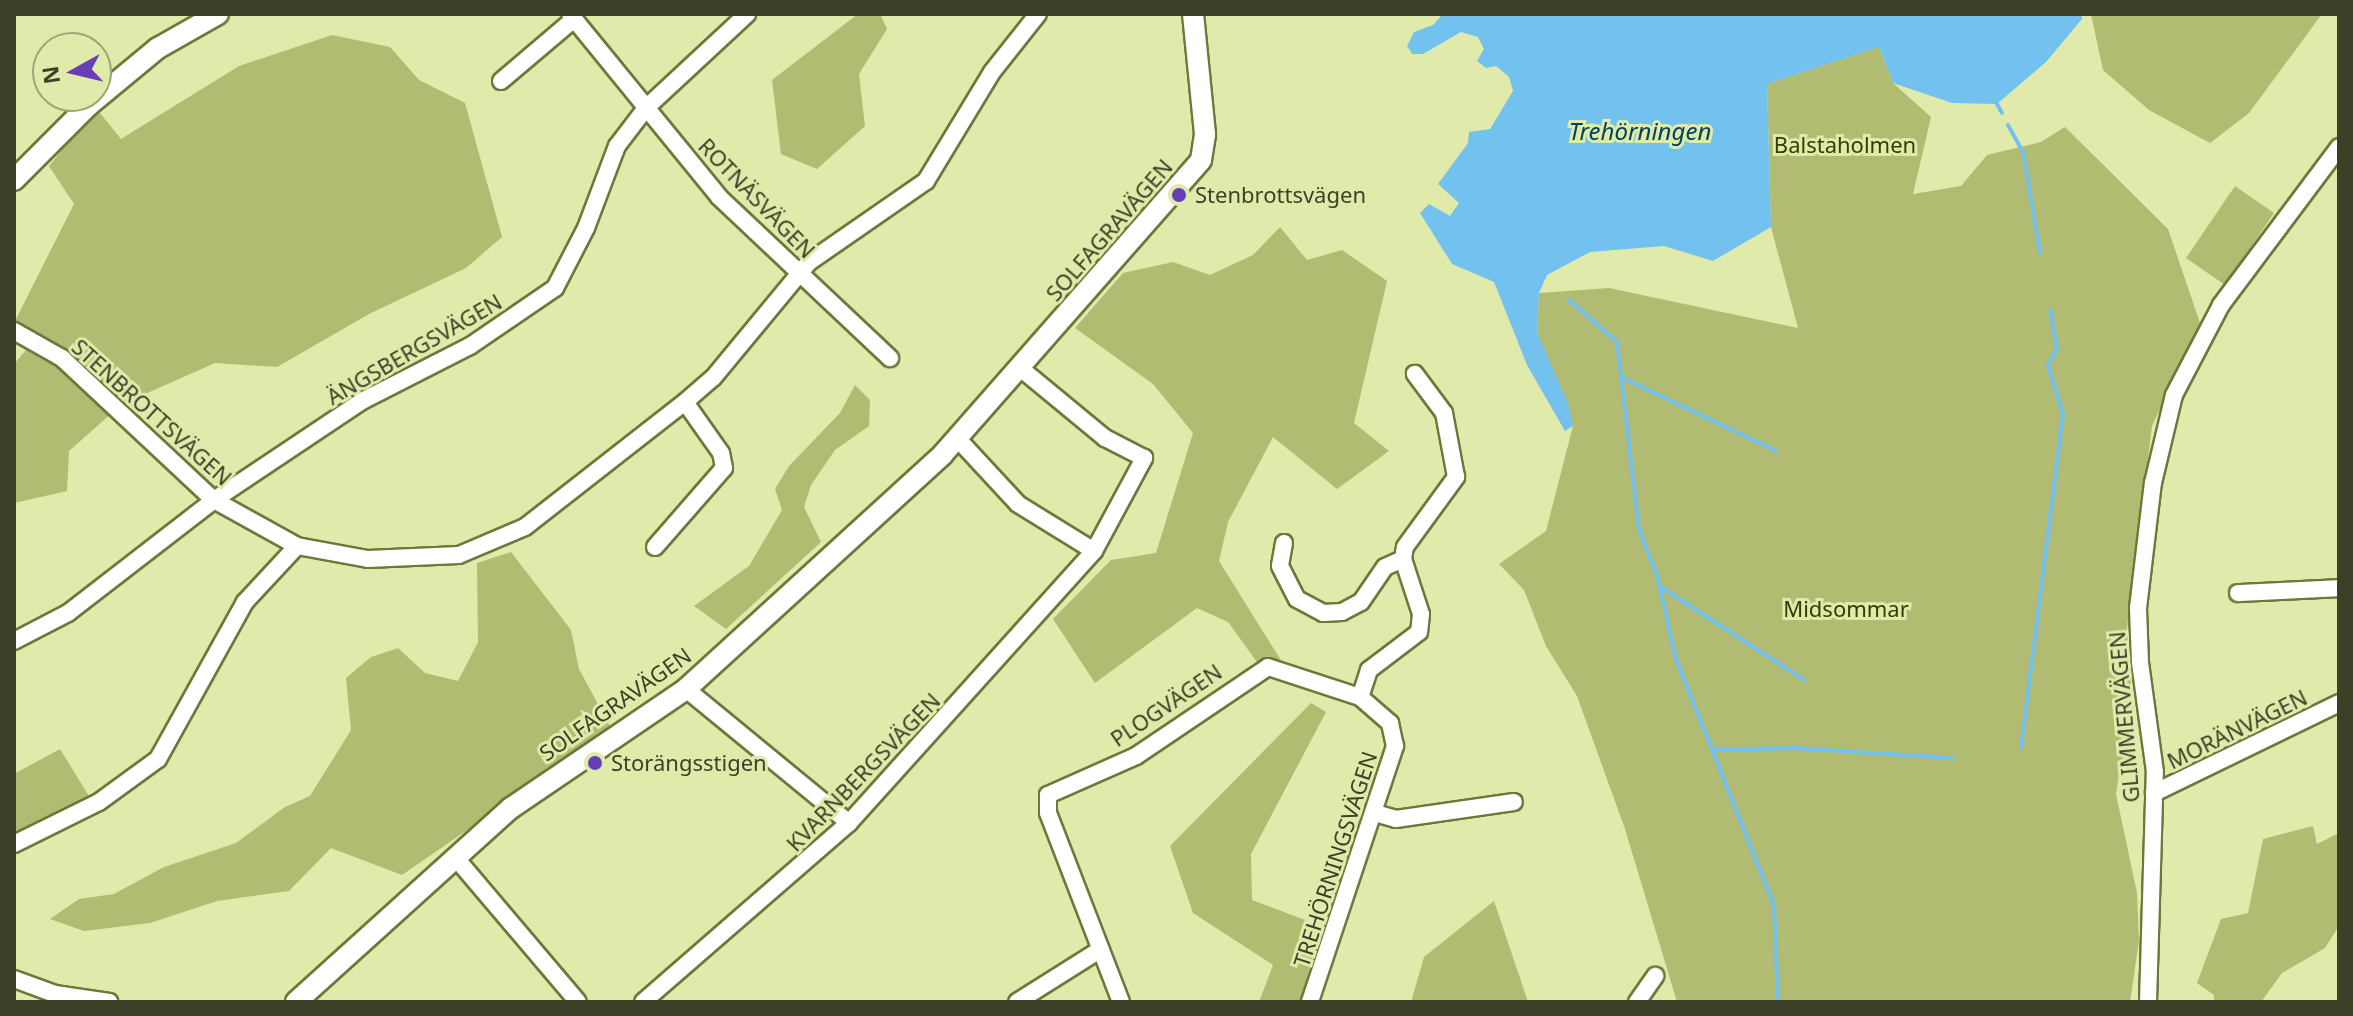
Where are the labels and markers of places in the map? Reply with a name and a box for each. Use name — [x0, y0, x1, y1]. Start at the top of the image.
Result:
place label: Stenbrottsvägen — [1195, 182, 1366, 208]
marker: Stenbrottsvägen — [1170, 186, 1188, 204]
place label: Storängsstigen — [611, 750, 767, 776]
marker: Storängsstigen — [586, 754, 604, 772]

